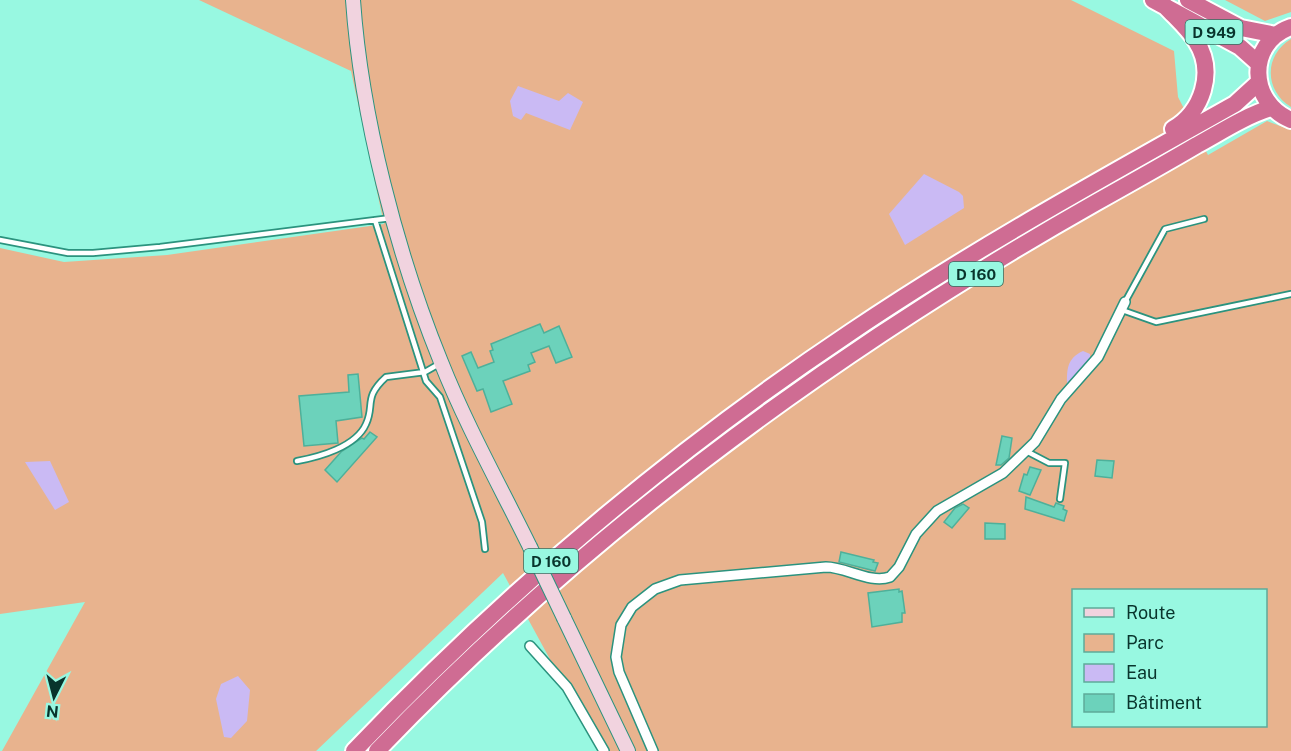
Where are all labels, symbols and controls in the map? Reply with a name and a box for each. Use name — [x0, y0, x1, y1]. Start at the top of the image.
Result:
road number: D 949 — [1186, 20, 1242, 44]
road number: D 160 — [949, 262, 1003, 286]
road number: D 160 — [524, 549, 578, 573]
legend — [1072, 589, 1267, 727]
text: Route — [1126, 602, 1175, 623]
text: Parc — [1126, 632, 1164, 653]
text: Eau — [1126, 662, 1157, 683]
north arrow — [24, 667, 84, 727]
text: Bâtiment — [1126, 692, 1202, 713]
text: N — [45, 701, 60, 722]

